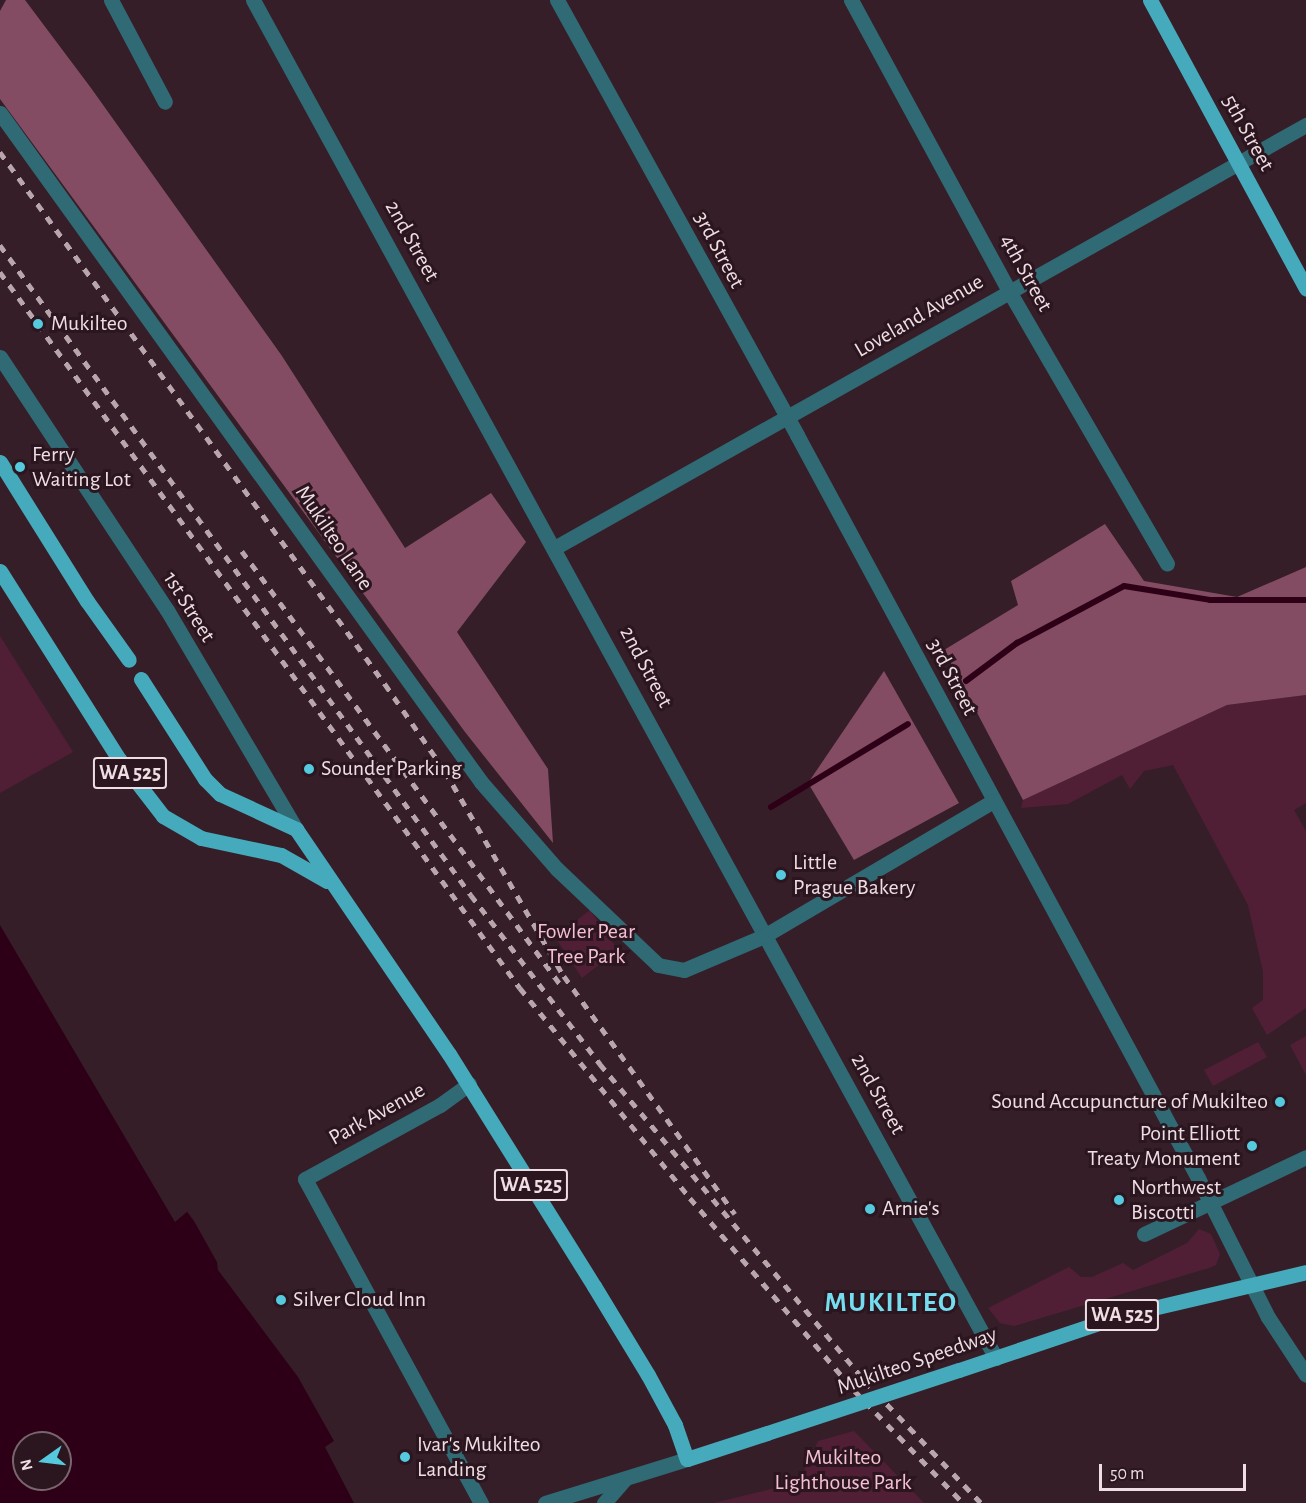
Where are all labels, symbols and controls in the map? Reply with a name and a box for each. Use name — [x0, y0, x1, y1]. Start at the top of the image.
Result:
street label: 5th Street — [1216, 90, 1280, 176]
street label: 2nd Street — [379, 196, 445, 286]
street label: 3rd Street — [688, 207, 750, 293]
street label: 4th Street — [994, 230, 1058, 316]
street label: Loveland Avenue — [850, 268, 988, 364]
place label: Mukilteo — [51, 311, 128, 337]
marker: Mukilteo — [29, 315, 47, 333]
place label: Ferry Waiting Lot — [32, 441, 131, 493]
marker: Ferry Waiting Lot — [13, 460, 27, 474]
street label: Mukilteo Lane — [289, 481, 379, 595]
street label: 1st Street — [157, 567, 221, 647]
street label: 2nd Street — [614, 622, 678, 712]
street label: 3rd Street — [921, 634, 983, 720]
road number: WA 525 — [92, 755, 168, 791]
place label: Sounder Parking — [321, 756, 462, 782]
marker: Sounder Parking — [302, 762, 316, 776]
place label: Little Prague Bakery — [793, 849, 915, 900]
marker: Little Prague Bakery — [774, 868, 788, 882]
park label: Fowler Pear Tree Park — [537, 918, 635, 969]
street label: 2nd Street — [845, 1049, 911, 1139]
street label: Park Avenue — [324, 1077, 430, 1151]
place label: Sound Accupuncture of Mukilteo — [991, 1089, 1268, 1115]
marker: Sound Accupuncture of Mukilteo — [1273, 1095, 1287, 1109]
place label: Point Elliott Treaty Monument — [1087, 1120, 1240, 1172]
marker: Point Elliott Treaty Monument — [1245, 1139, 1259, 1153]
road number: WA 525 — [494, 1167, 568, 1203]
place label: Northwest Biscotti — [1131, 1174, 1221, 1226]
marker: Northwest Biscotti — [1112, 1193, 1126, 1207]
place label: Arnie's — [882, 1196, 940, 1222]
marker: Arnie's — [863, 1202, 877, 1216]
district label: MUKILTEO — [824, 1286, 958, 1320]
place label: Silver Cloud Inn — [293, 1287, 426, 1313]
marker: Silver Cloud Inn — [274, 1293, 288, 1307]
road number: WA 525 — [1084, 1297, 1160, 1333]
street label: Mukilteo Speedway — [834, 1321, 1000, 1401]
north arrow — [12, 1431, 72, 1491]
place label: Ivar's Mukilteo Landing — [417, 1431, 541, 1482]
park label: Mukilteo Lighthouse Park — [775, 1444, 911, 1496]
marker: Ivar's Mukilteo Landing — [398, 1450, 412, 1464]
scale bar — [1102, 1452, 1249, 1490]
text: N — [17, 1458, 36, 1472]
text: 50 m — [1110, 1465, 1144, 1483]

